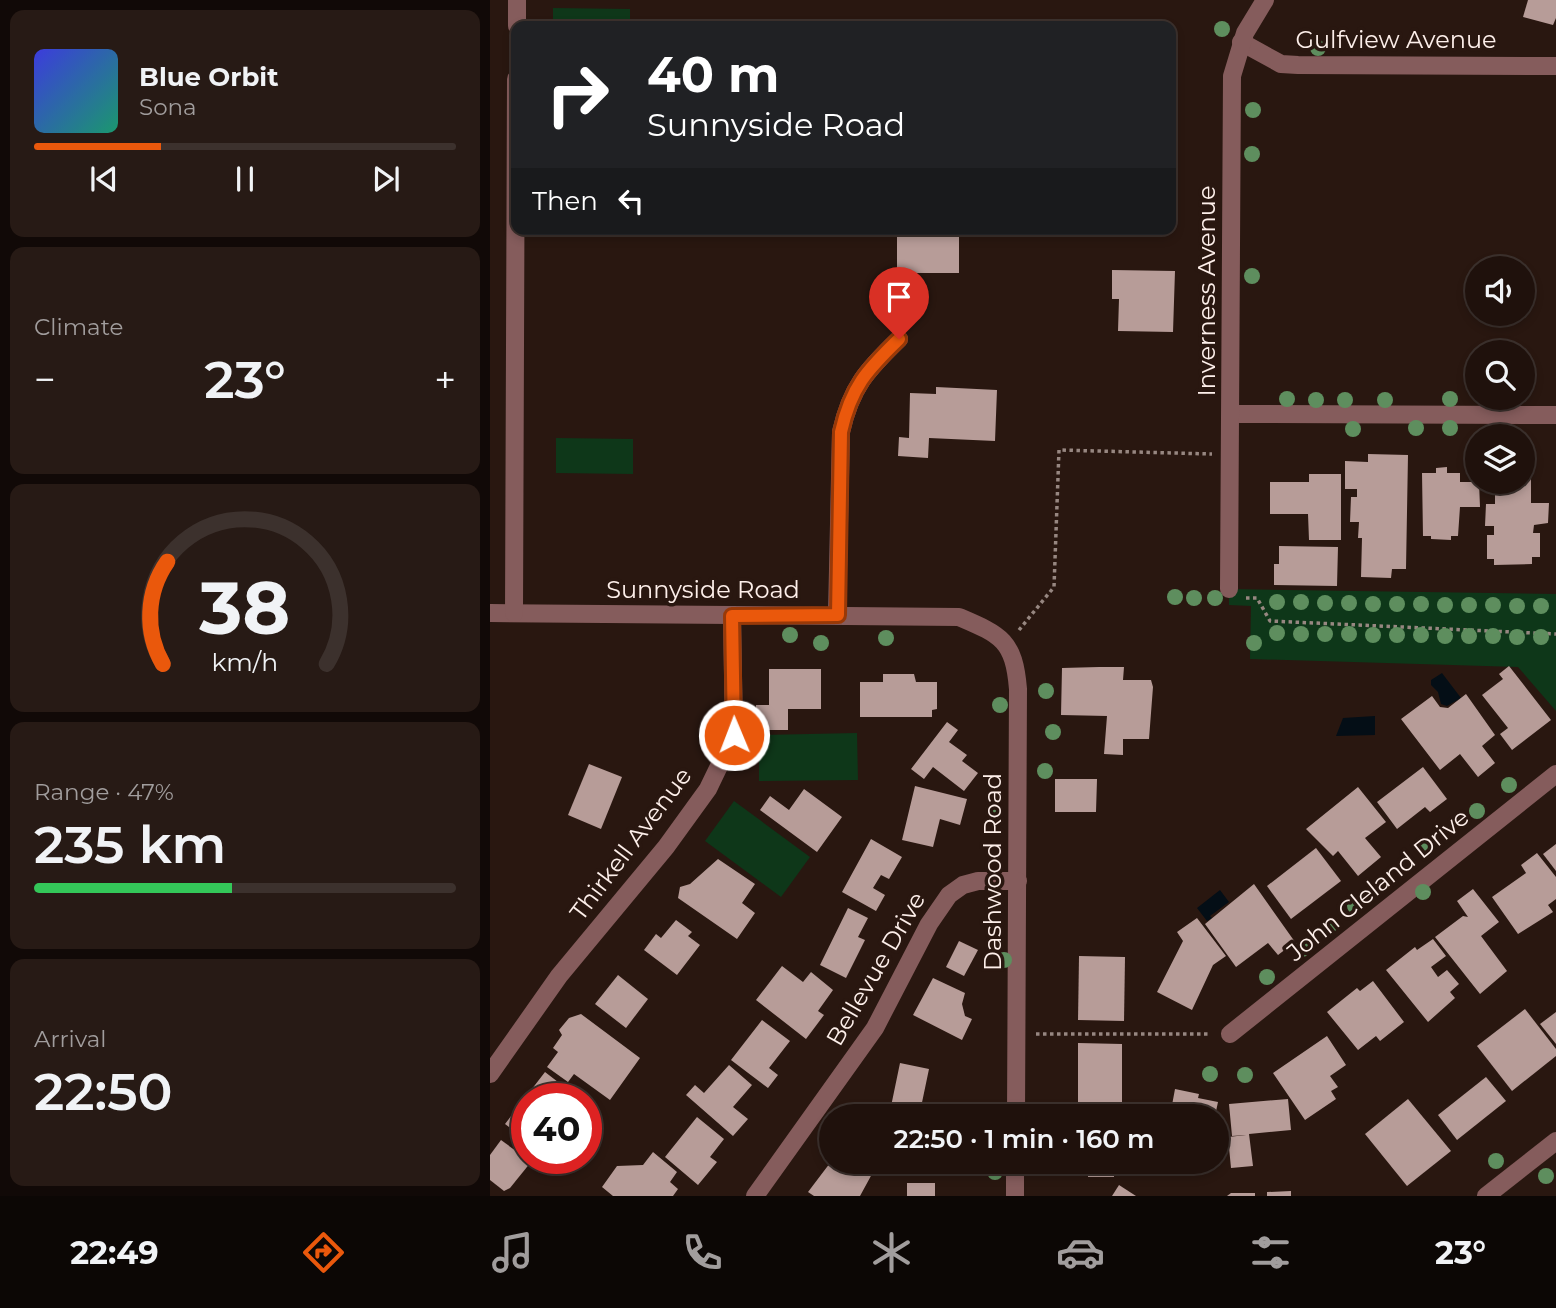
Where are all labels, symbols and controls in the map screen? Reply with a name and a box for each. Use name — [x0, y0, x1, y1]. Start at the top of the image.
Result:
street label: Gulfview Avenue — [1295, 25, 1497, 54]
text: 40 m — [647, 45, 779, 104]
icon: right — [532, 49, 623, 140]
text: Blue Orbit — [139, 61, 278, 93]
text: Sona — [139, 93, 197, 121]
text: Sunnyside Road — [647, 105, 905, 144]
icon: previous — [85, 160, 123, 198]
icon: pause — [226, 160, 264, 198]
icon: next — [367, 160, 405, 198]
icon: left — [612, 182, 650, 220]
text: Then — [532, 185, 598, 217]
street label: Inverness Avenue — [1192, 186, 1221, 396]
map controls — [1465, 256, 1535, 494]
button: sound — [1465, 256, 1535, 326]
pin — [869, 267, 929, 339]
icon: arrive — [880, 278, 918, 316]
text: Climate — [34, 313, 123, 341]
button: search — [1465, 340, 1535, 410]
text: 23° — [204, 348, 286, 411]
text: − — [34, 356, 56, 403]
text: + — [434, 356, 456, 403]
button: layers — [1465, 424, 1535, 494]
text: 38 — [198, 564, 291, 652]
street label: Sunnyside Road — [606, 575, 800, 604]
text: km/h — [212, 647, 278, 677]
position arrow — [697, 698, 771, 772]
street label: Thirkell Avenue — [564, 761, 698, 926]
street label: Dashwood Road — [978, 773, 1007, 971]
text: Range · 47% — [34, 778, 174, 806]
street label: John Cleland Drive — [1280, 802, 1475, 968]
text: 235 km — [34, 813, 226, 876]
street label: Bellevue Drive — [820, 887, 931, 1051]
text: Arrival — [34, 1025, 107, 1053]
text: 22:50 — [34, 1060, 173, 1123]
speed limit sign: 40 — [511, 1083, 602, 1174]
text: 22:50 · 1 min · 160 m — [894, 1123, 1154, 1155]
icon: directions — [299, 1228, 348, 1277]
icon: music — [488, 1228, 537, 1277]
icon: phone — [678, 1228, 727, 1277]
icon: climate — [867, 1228, 916, 1277]
icon: car — [1056, 1228, 1105, 1277]
icon: filters — [1246, 1228, 1295, 1277]
text: 22:49 — [70, 1233, 159, 1272]
text: 23° — [1435, 1233, 1486, 1272]

